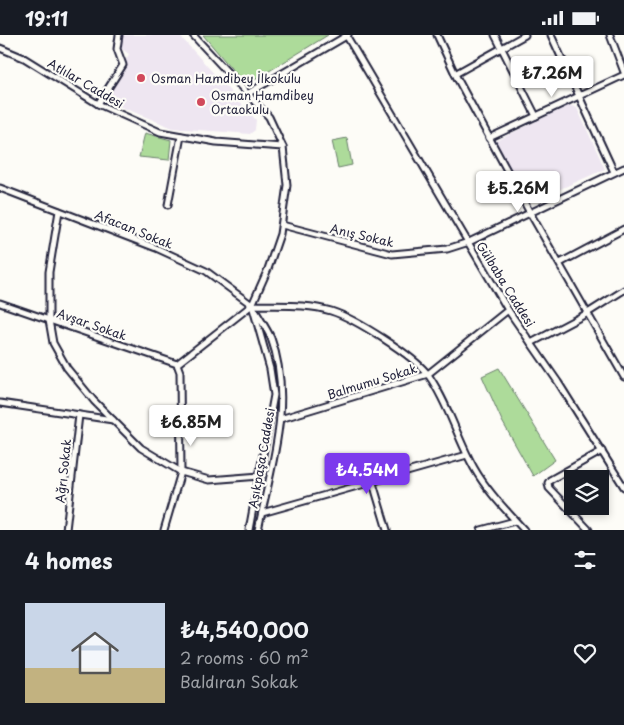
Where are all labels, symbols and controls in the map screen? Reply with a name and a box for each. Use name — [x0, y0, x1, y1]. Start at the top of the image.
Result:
text: 19:11 — [25, 4, 68, 32]
street label: Atlılar Caddesi — [44, 54, 128, 112]
pin: ₺7.26M — [511, 55, 593, 98]
text: ₺7.26M — [522, 60, 582, 84]
place label: Osman Hamdibey İlkokulu — [151, 69, 301, 87]
marker: Osman Hamdibey İlkokulu — [135, 72, 147, 84]
place label: Osman Hamdibey Ortaokulu — [211, 86, 314, 118]
marker: Osman Hamdibey Ortaokulu — [195, 96, 207, 108]
pin: ₺5.26M — [477, 171, 559, 213]
text: ₺5.26M — [487, 175, 549, 199]
street label: Afacan Sokak — [92, 205, 176, 253]
street label: Anış Sokak — [328, 219, 396, 251]
street label: Gülbaba Caddesi — [472, 238, 540, 330]
street label: Avşar Sokak — [55, 304, 129, 344]
street label: Balmumu Sokak — [325, 359, 419, 403]
pin: ₺6.85M — [150, 405, 232, 447]
street label: Aşıkpaşa Caddesi — [243, 406, 279, 510]
text: ₺6.85M — [160, 409, 222, 433]
street label: Ağrı Sokak — [51, 438, 75, 504]
pin: ₺4.54M — [326, 453, 408, 495]
text: ₺4.54M — [336, 457, 398, 481]
map controls — [564, 470, 609, 515]
button: layers — [564, 470, 609, 515]
text: 4 homes — [25, 544, 112, 576]
icon: filters — [571, 546, 599, 574]
text: ₺4,540,000 — [180, 613, 309, 645]
icon: home — [65, 623, 125, 683]
icon: heart — [571, 639, 599, 667]
text: 2 rooms · 60 m² — [180, 645, 309, 669]
text: Baldıran Sokak — [180, 669, 298, 693]

